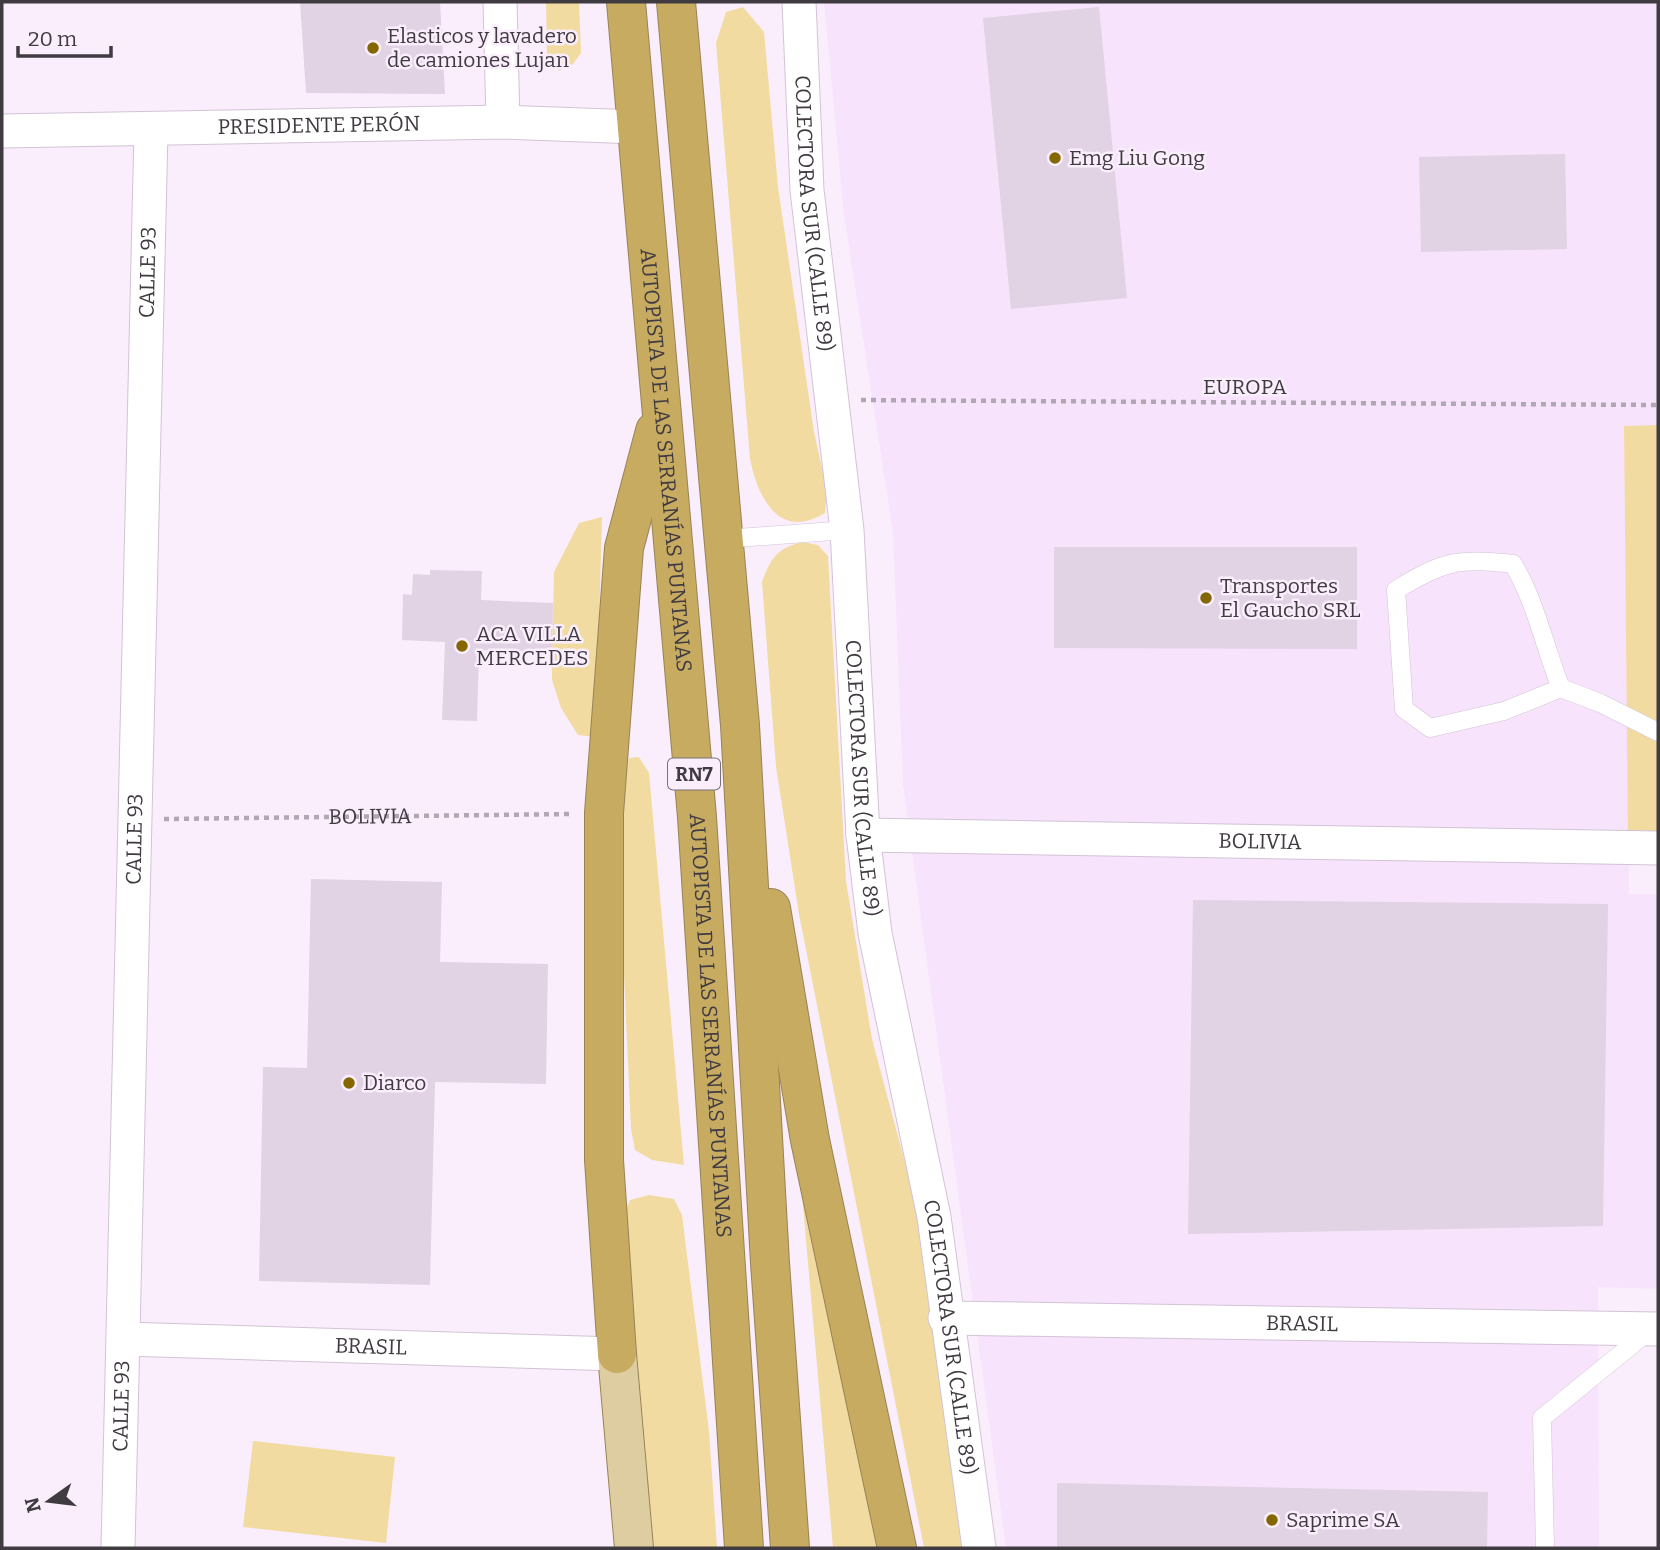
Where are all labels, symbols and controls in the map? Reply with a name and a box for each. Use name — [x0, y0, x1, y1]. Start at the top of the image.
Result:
scale bar — [18, 14, 110, 58]
place label: Elasticos y lavadero de camiones Lujan — [387, 23, 577, 73]
text: 20 m — [28, 26, 77, 52]
marker: Elasticos y lavadero de camiones Lujan — [365, 40, 381, 56]
street label: COLECTORA SUR (CALLE 89) — [789, 75, 839, 353]
street label: PRESIDENTE PERÓN — [217, 110, 421, 140]
place label: Emg Liu Gong — [1069, 145, 1205, 171]
marker: Emg Liu Gong — [1047, 150, 1063, 166]
street label: CALLE 93 — [134, 226, 162, 318]
street label: AUTOPISTA DE LAS SERRANÍAS PUNTANAS — [635, 247, 697, 673]
street label: EUROPA — [1203, 374, 1287, 400]
place label: Transportes El Gaucho SRL — [1220, 573, 1361, 623]
marker: Transportes El Gaucho SRL — [1198, 590, 1214, 606]
place label: ACA VILLA MERCEDES — [476, 621, 589, 671]
marker: ACA VILLA MERCEDES — [454, 638, 470, 654]
street label: COLECTORA SUR (CALLE 89) — [840, 639, 886, 918]
road number: RN7 — [668, 758, 720, 790]
street label: CALLE 93 — [120, 793, 149, 885]
street label: BOLIVIA — [328, 803, 412, 830]
street label: AUTOPISTA DE LAS SERRANÍAS PUNTANAS — [684, 813, 737, 1238]
street label: BOLIVIA — [1218, 828, 1302, 855]
place label: Diarco — [363, 1070, 426, 1096]
marker: Diarco — [341, 1075, 357, 1091]
street label: COLECTORA SUR (CALLE 89) — [918, 1197, 982, 1476]
street label: BRASIL — [1266, 1310, 1339, 1337]
street label: BRASIL — [334, 1332, 408, 1361]
street label: CALLE 93 — [107, 1360, 135, 1452]
north arrow — [14, 1466, 84, 1536]
text: N — [20, 1495, 46, 1515]
place label: Saprime SA — [1286, 1507, 1400, 1533]
marker: Saprime SA — [1264, 1512, 1280, 1528]

